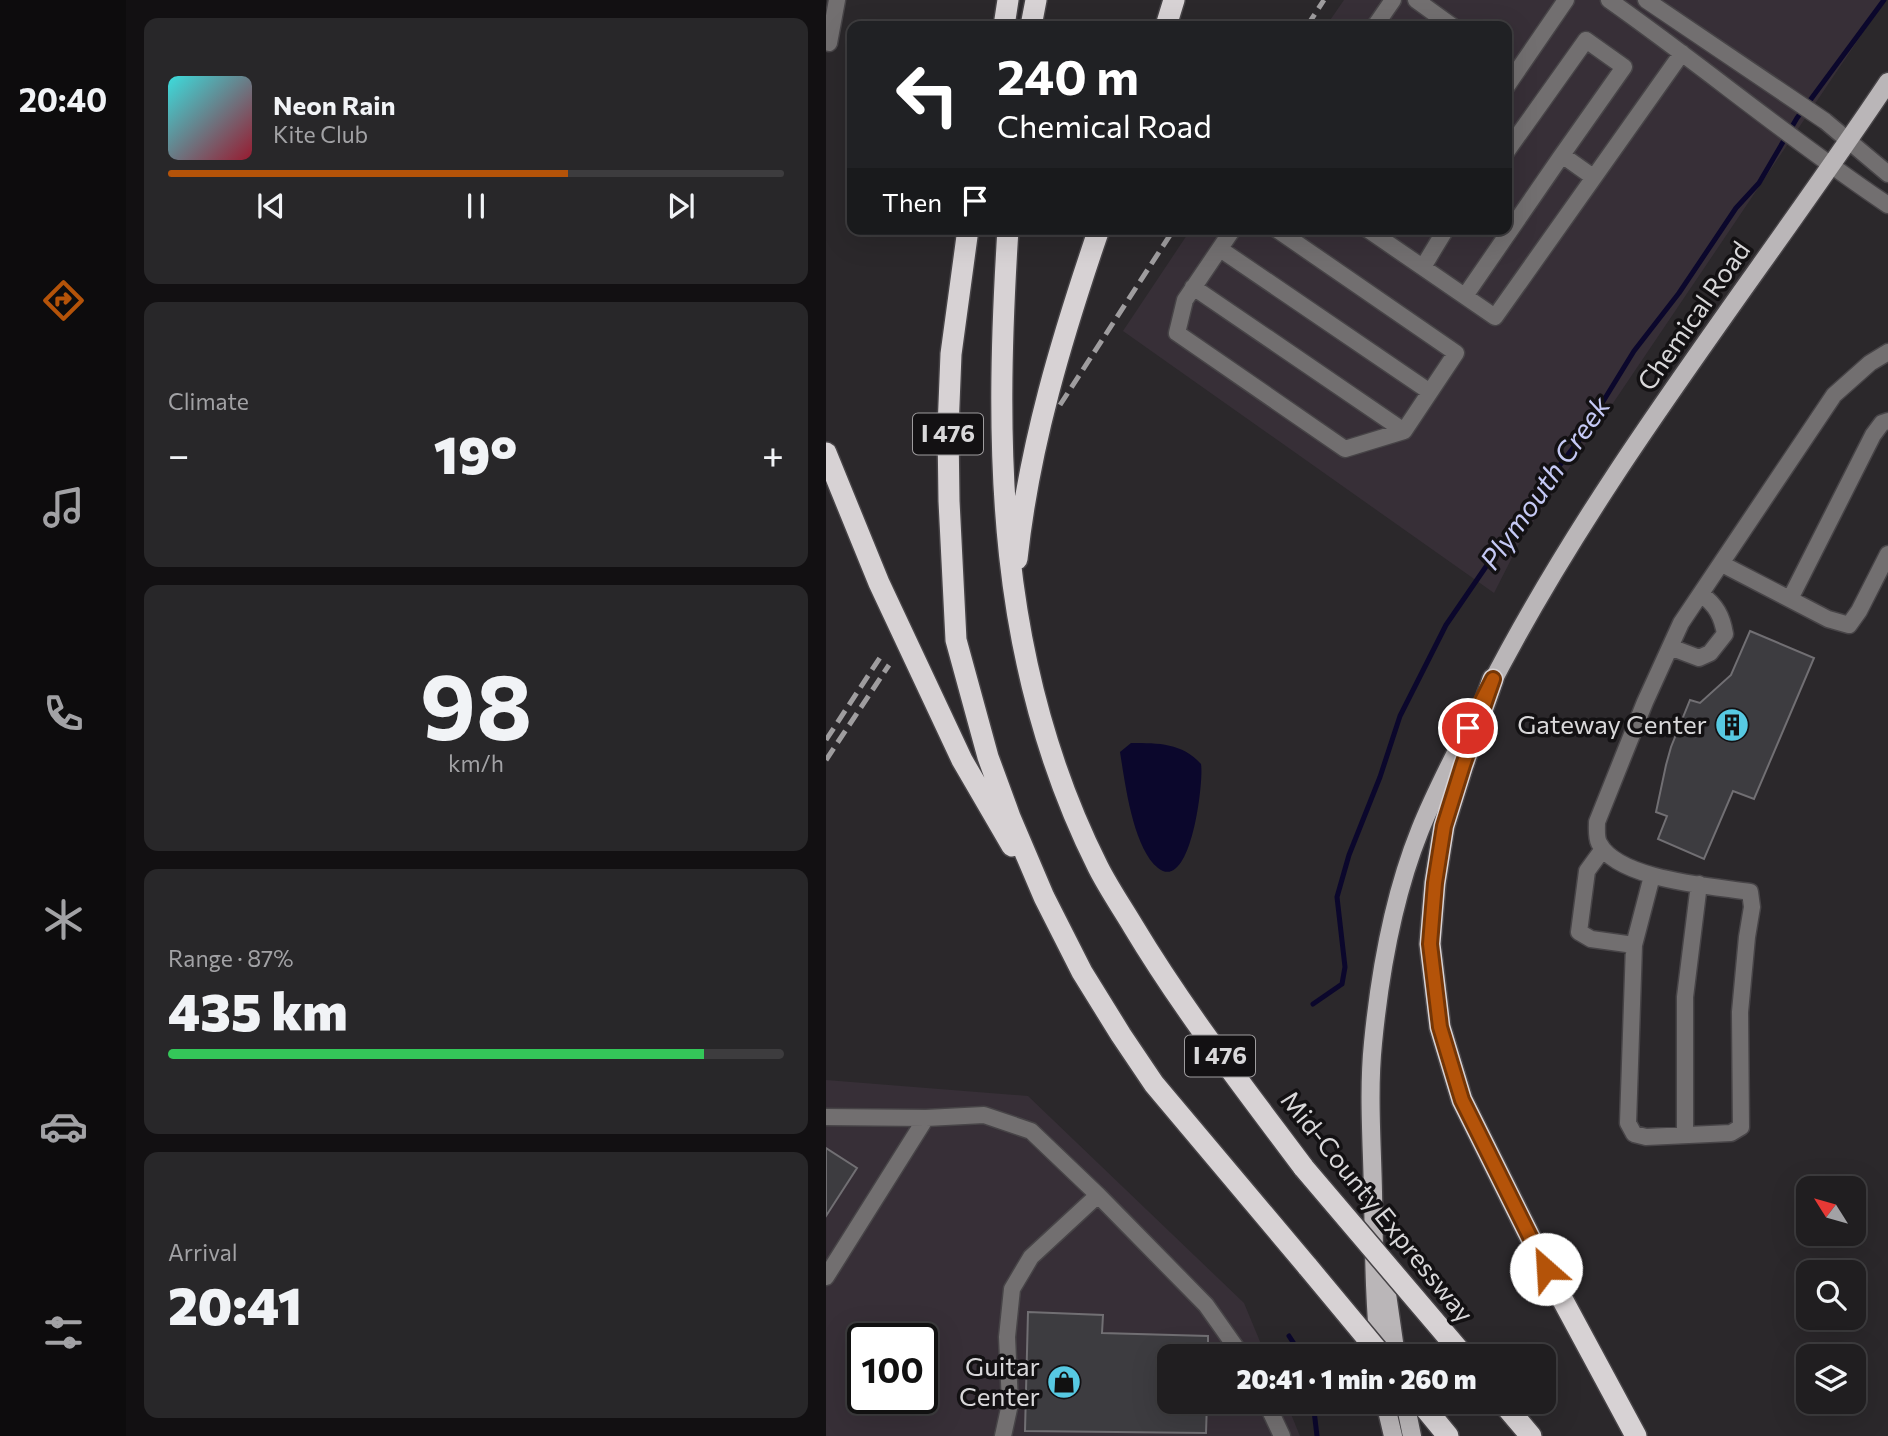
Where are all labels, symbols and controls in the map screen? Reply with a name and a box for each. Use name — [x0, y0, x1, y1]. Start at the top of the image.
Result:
text: 240 m — [997, 45, 1139, 105]
icon: left — [882, 49, 973, 140]
text: 20:40 — [19, 79, 107, 119]
text: Neon Rain — [273, 89, 396, 120]
text: Chemical Road — [997, 105, 1212, 145]
text: Kite Club — [273, 120, 368, 148]
icon: arrive — [956, 182, 994, 220]
text: Then — [882, 186, 942, 217]
icon: previous — [252, 187, 290, 225]
icon: pause — [457, 187, 495, 225]
icon: next — [662, 187, 700, 225]
street label: Chemical Road — [1630, 235, 1756, 396]
icon: directions — [39, 276, 88, 325]
text: Climate — [168, 387, 249, 415]
water label: Plymouth Creek — [1472, 389, 1617, 576]
road number: I 476 — [913, 414, 983, 454]
text: 19° — [434, 421, 517, 485]
text: − — [168, 430, 190, 477]
text: + — [762, 430, 784, 477]
icon: music — [39, 483, 88, 532]
text: 98 — [420, 647, 532, 759]
icon: phone — [39, 689, 88, 738]
pin — [1438, 698, 1498, 758]
building icon: Gateway Center — [1713, 706, 1751, 744]
place label: Gateway Center — [1517, 708, 1707, 739]
icon: arrive — [1449, 709, 1487, 747]
text: km/h — [448, 749, 504, 777]
icon: climate — [39, 895, 88, 944]
text: Range · 87% — [168, 944, 293, 972]
text: 435 km — [168, 978, 348, 1042]
road number: I 476 — [1185, 1036, 1255, 1076]
street label: Mid-County Expressway — [1275, 1084, 1481, 1328]
icon: car — [39, 1102, 88, 1151]
north arrow — [1796, 1176, 1866, 1246]
map controls — [1796, 1176, 1866, 1414]
position arrow — [1509, 1232, 1583, 1306]
text: Arrival — [168, 1238, 238, 1266]
button: search — [1796, 1260, 1866, 1330]
text: 20:41 — [168, 1272, 302, 1336]
icon: filters — [39, 1308, 88, 1357]
speed limit sign: 100 — [847, 1323, 938, 1414]
button: layers — [1796, 1344, 1866, 1414]
place label: Guitar Center — [959, 1350, 1040, 1411]
shop icon: Guitar Center — [1045, 1363, 1083, 1401]
text: 20:41 · 1 min · 260 m — [1237, 1363, 1476, 1394]

